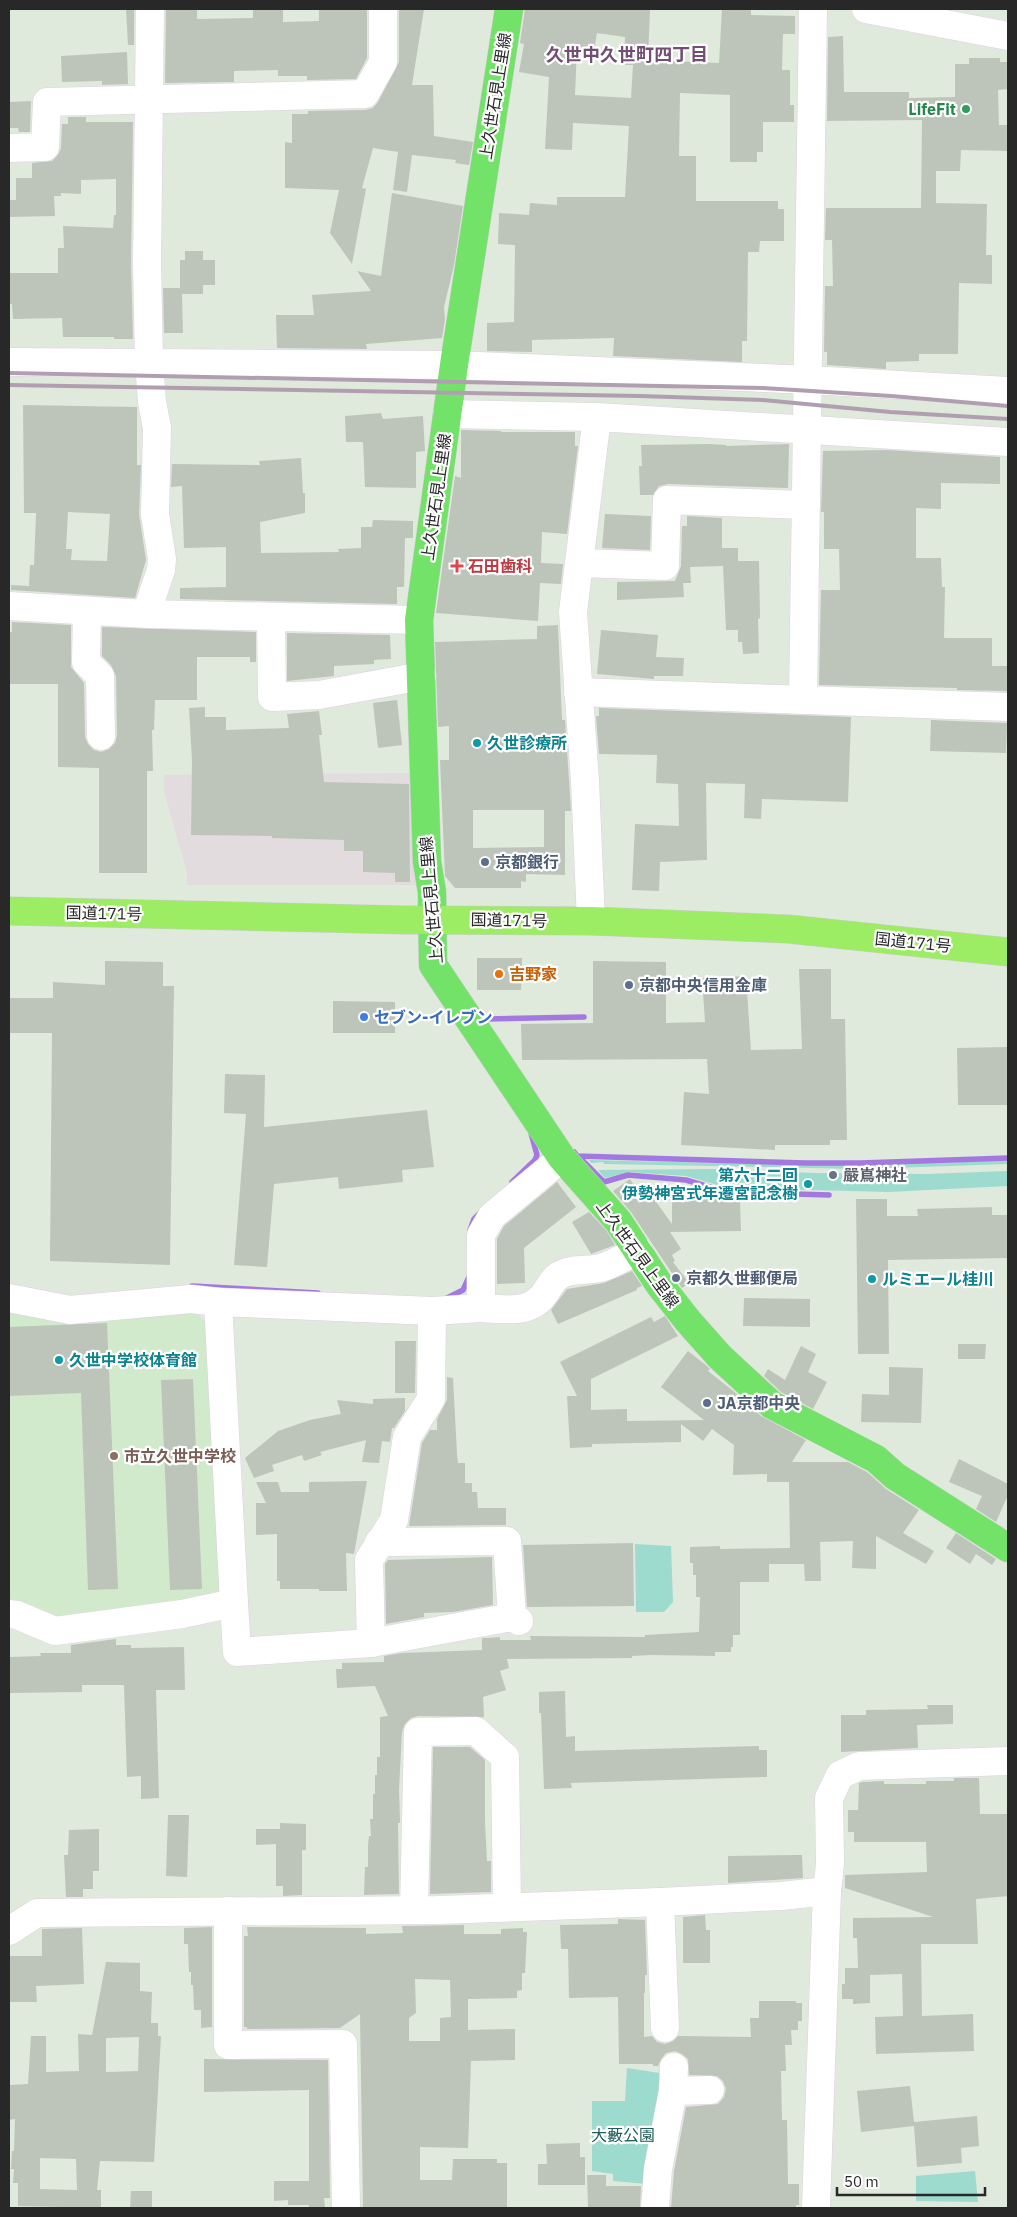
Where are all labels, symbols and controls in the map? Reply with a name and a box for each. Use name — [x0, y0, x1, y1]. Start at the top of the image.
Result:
street label: 上久世石見上里線 — [475, 31, 515, 161]
district label: 久世中久世町四丁目 — [546, 43, 708, 66]
place label: LifeFit — [908, 99, 956, 119]
marker: LifeFit — [960, 103, 972, 115]
street label: 上久世石見上里線 — [417, 432, 455, 562]
place label: 石田歯科 — [468, 556, 532, 576]
marker: 石田歯科 — [450, 559, 464, 573]
place label: 久世診療所 — [487, 733, 567, 753]
marker: 久世診療所 — [471, 737, 483, 749]
street label: 上久世石見上里線 — [415, 835, 447, 965]
place label: 京都銀行 — [495, 852, 559, 872]
marker: 京都銀行 — [479, 856, 491, 868]
street label: 国道171号 — [65, 902, 143, 924]
street label: 国道171号 — [470, 909, 548, 931]
street label: 国道171号 — [874, 928, 952, 956]
place label: 吉野家 — [509, 964, 557, 984]
marker: 吉野家 — [493, 968, 505, 980]
place label: 京都中央信用金庫 — [639, 975, 767, 995]
marker: 京都中央信用金庫 — [623, 979, 635, 991]
place label: セブン-イレブン — [374, 1007, 492, 1027]
marker: セブン-イレブン — [358, 1011, 370, 1023]
place label: 第六十二回 伊勢神宮式年遷宮記念樹 — [621, 1165, 798, 1203]
place label: 嚴嶌神社 — [843, 1165, 907, 1185]
marker: 嚴嶌神社 — [827, 1169, 839, 1181]
marker: 第六十二回 伊勢神宮式年遷宮記念樹 — [802, 1178, 814, 1190]
street label: 上久世石見上里線 — [592, 1196, 684, 1312]
place label: 京都久世郵便局 — [686, 1268, 798, 1288]
place label: ルミエール桂川 — [882, 1269, 994, 1289]
marker: 京都久世郵便局 — [670, 1272, 682, 1284]
marker: ルミエール桂川 — [866, 1273, 878, 1285]
place label: 久世中学校体育館 — [69, 1350, 197, 1370]
marker: 久世中学校体育館 — [53, 1354, 65, 1366]
place label: JA京都中央 — [717, 1393, 801, 1413]
marker: JA京都中央 — [701, 1397, 713, 1409]
place label: 市立久世中学校 — [124, 1446, 236, 1466]
marker: 市立久世中学校 — [108, 1450, 120, 1462]
park label: 大藪公園 — [591, 2125, 655, 2145]
scale bar — [837, 2164, 984, 2196]
text: 50 m — [844, 2172, 879, 2191]

